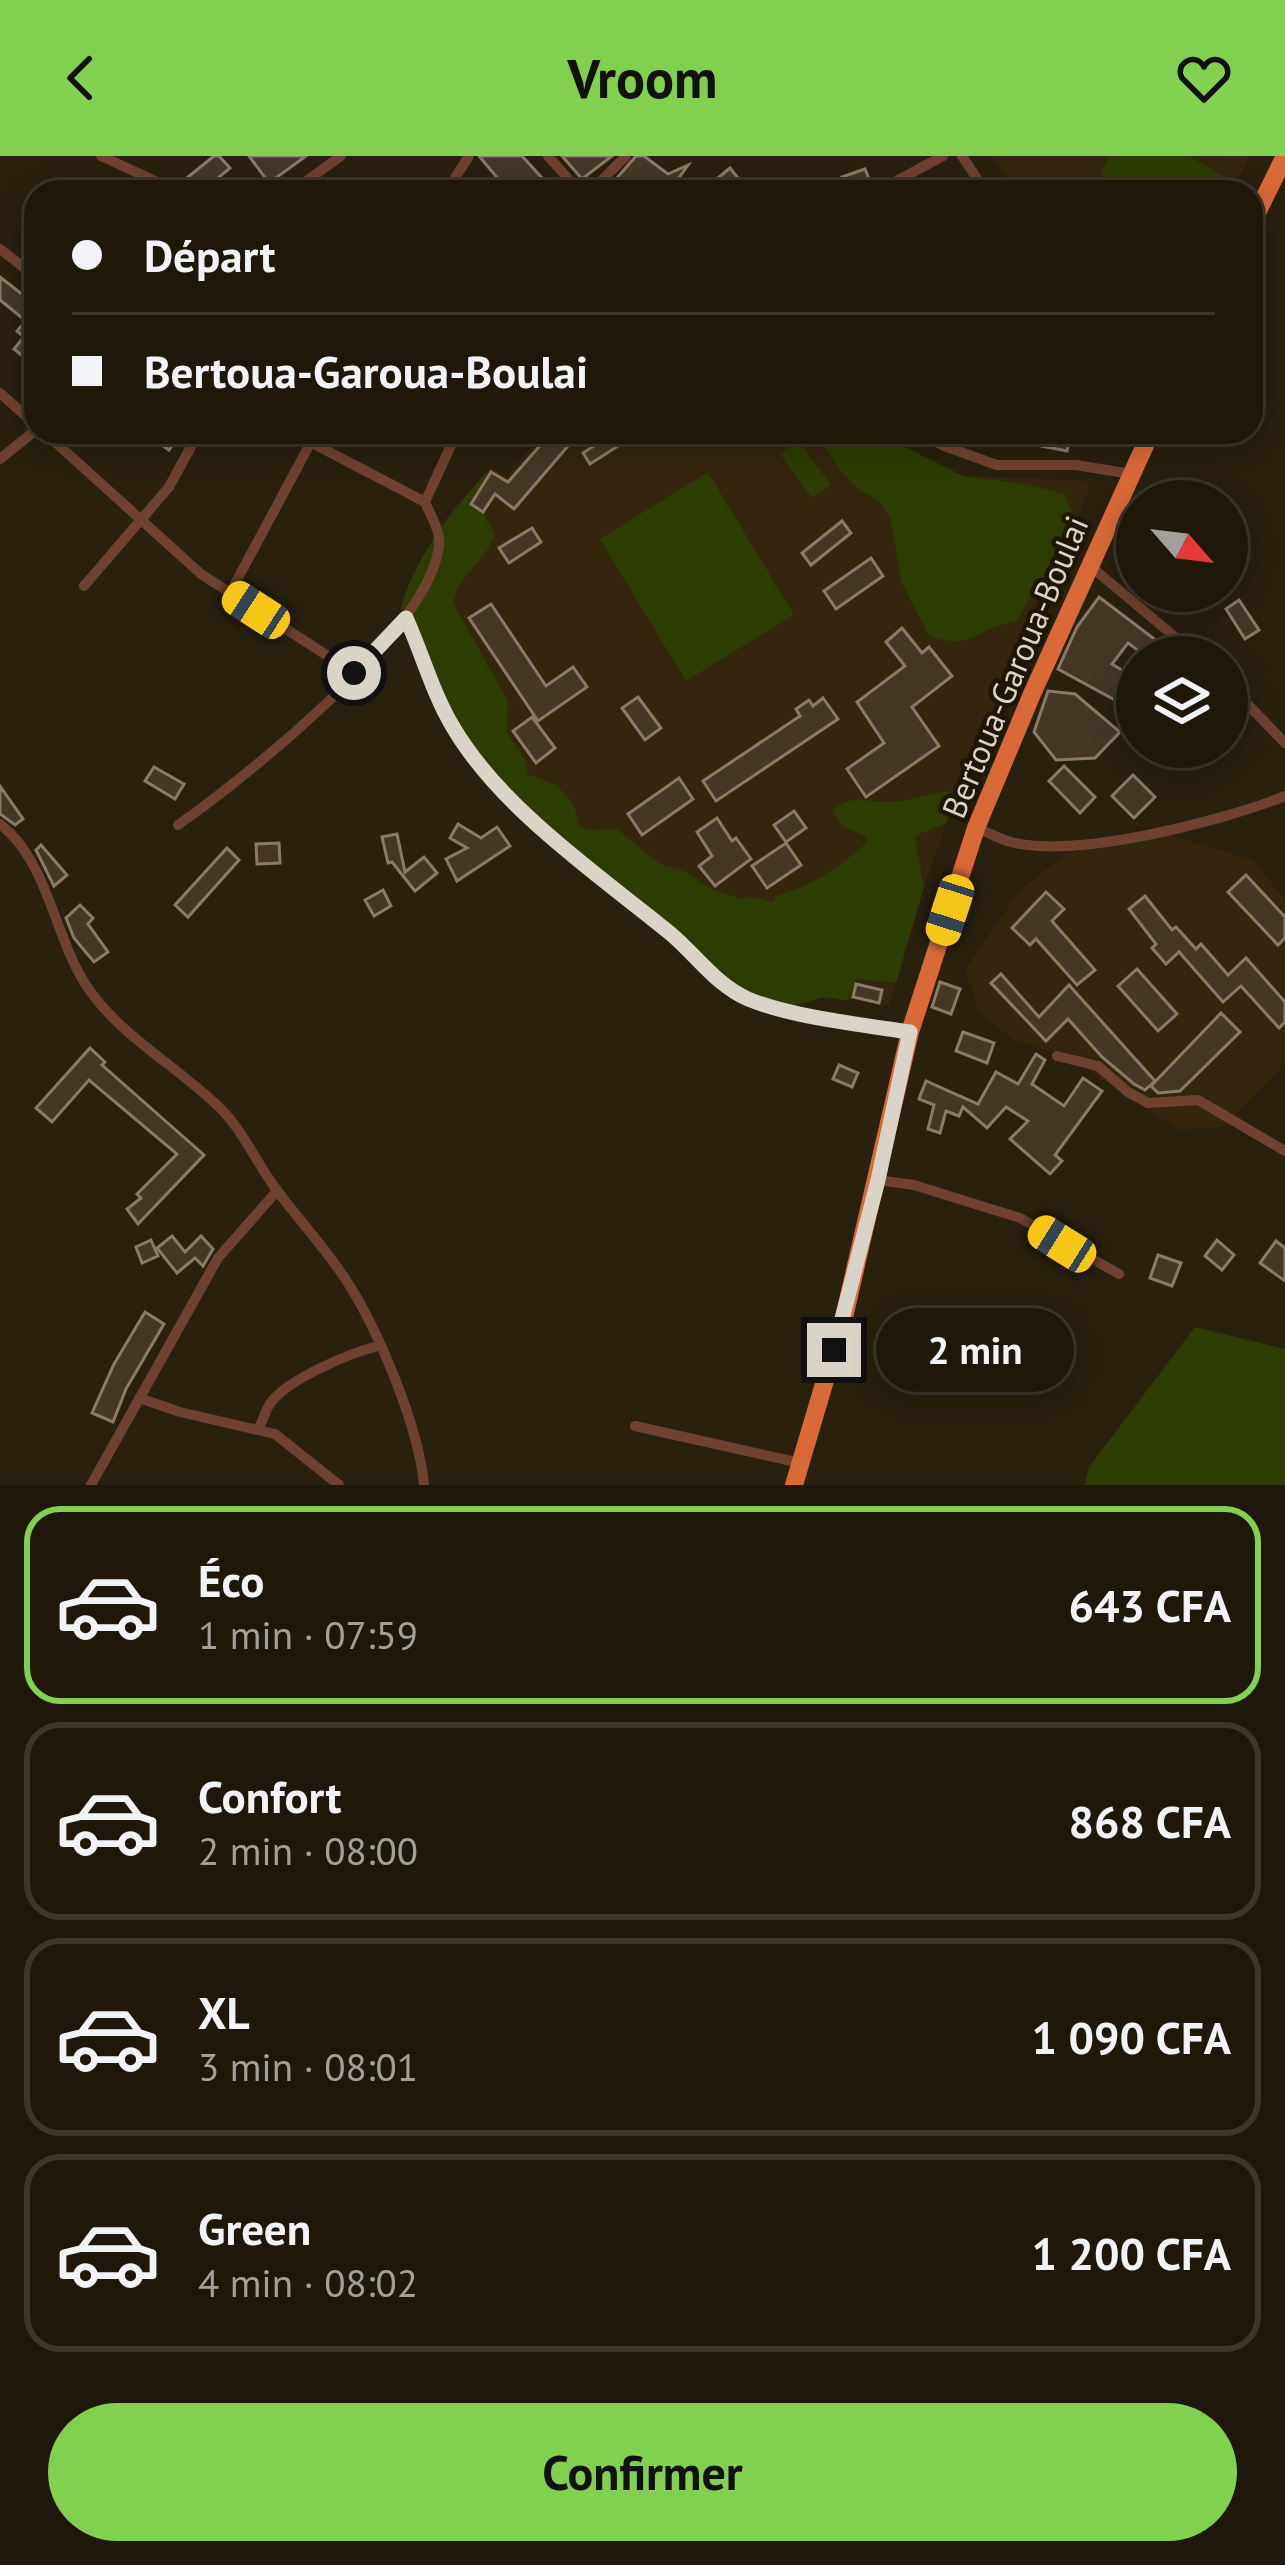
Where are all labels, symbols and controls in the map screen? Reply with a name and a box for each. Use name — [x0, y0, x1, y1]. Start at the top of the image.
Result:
text: Vroom — [568, 43, 717, 113]
icon: back — [48, 45, 114, 111]
icon: heart — [1171, 45, 1237, 111]
text: Départ — [144, 226, 275, 284]
text: Bertoua-Garoua-Boulai — [144, 342, 588, 400]
north arrow — [1116, 480, 1248, 612]
map controls — [1116, 480, 1248, 768]
street label: Bertoua-Garoua-Boulai — [931, 509, 1098, 824]
car — [216, 575, 296, 645]
button: layers — [1116, 636, 1248, 768]
route start — [327, 646, 381, 700]
car — [922, 870, 978, 950]
car — [1022, 1210, 1102, 1278]
callout: 2 min — [876, 1308, 1074, 1392]
route end — [807, 1323, 861, 1377]
text: 2 min — [927, 1324, 1023, 1375]
icon: car — [54, 1551, 162, 1659]
text: Éco — [198, 1551, 264, 1609]
text: 643 CFA — [1068, 1576, 1231, 1634]
text: 1 min · 07:59 — [198, 1609, 418, 1660]
icon: car — [54, 1767, 162, 1875]
text: Confort — [198, 1767, 341, 1825]
text: 868 CFA — [1068, 1792, 1231, 1850]
text: 2 min · 08:00 — [198, 1825, 418, 1876]
icon: car — [54, 1983, 162, 2091]
text: XL — [198, 1983, 250, 2041]
text: 1 090 CFA — [1032, 2008, 1231, 2066]
text: 3 min · 08:01 — [198, 2041, 418, 2092]
icon: car — [54, 2199, 162, 2307]
text: Green — [198, 2199, 311, 2257]
text: 1 200 CFA — [1032, 2224, 1231, 2282]
text: 4 min · 08:02 — [198, 2257, 418, 2308]
button: Confirmer — [48, 2403, 1237, 2541]

